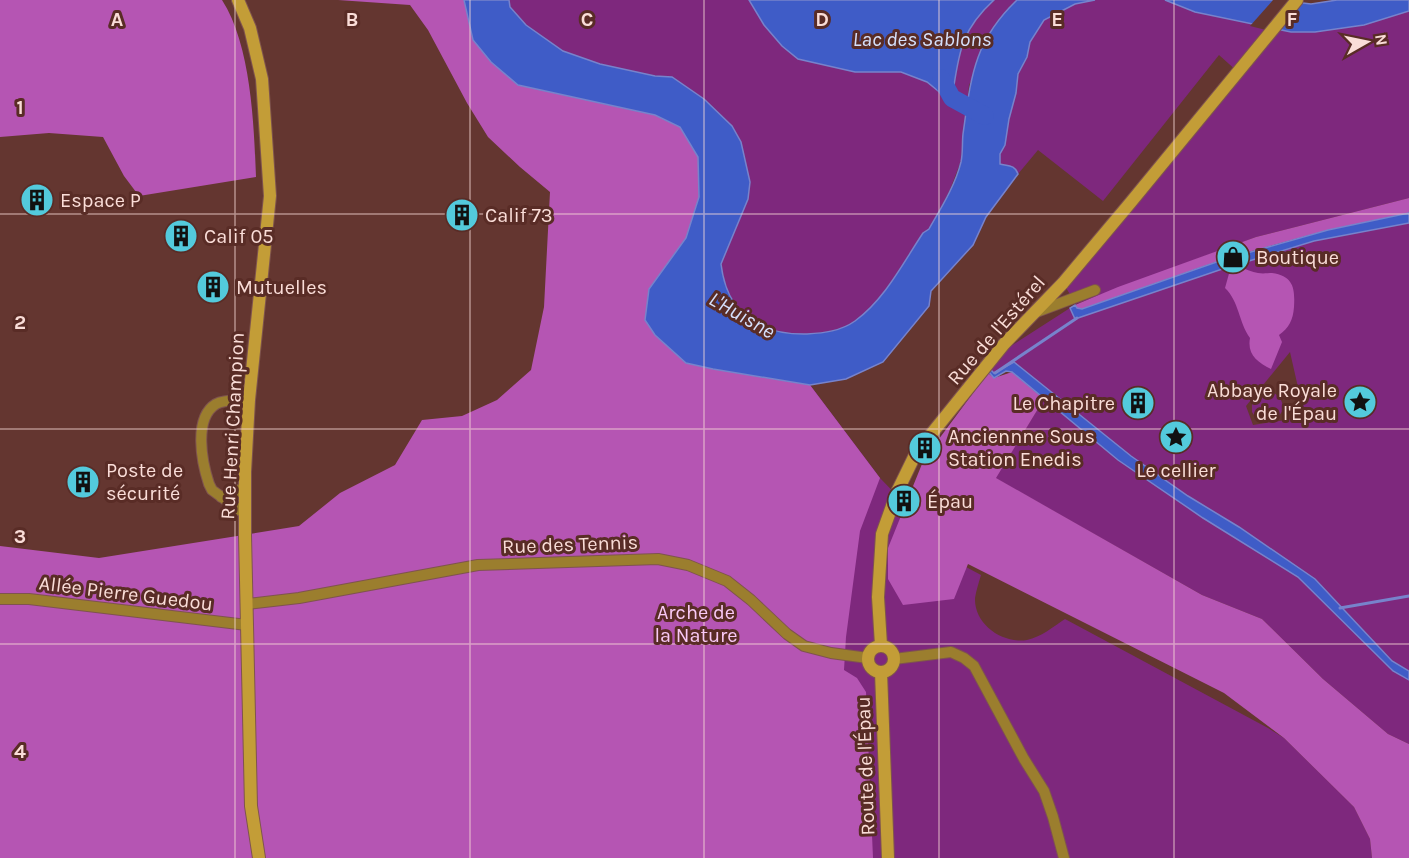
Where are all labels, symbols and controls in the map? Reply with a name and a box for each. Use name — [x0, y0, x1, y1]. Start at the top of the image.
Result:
text: A — [111, 8, 124, 31]
text: B — [346, 8, 358, 31]
text: C — [581, 8, 593, 31]
text: D — [815, 8, 829, 31]
text: E — [1051, 8, 1063, 31]
text: F — [1287, 8, 1298, 31]
north arrow — [1337, 12, 1397, 72]
water label: Lac des Sablons — [852, 27, 992, 51]
text: N — [1371, 33, 1392, 47]
text: 1 — [16, 96, 24, 119]
building icon: Espace P — [19, 182, 55, 218]
place label: Espace P — [60, 189, 141, 212]
building icon: Calif 73 — [444, 197, 480, 233]
place label: Calif 73 — [485, 204, 553, 227]
building icon: Calif 05 — [163, 218, 199, 254]
place label: Calif 05 — [204, 225, 274, 248]
shop icon: Boutique — [1215, 239, 1251, 275]
place label: Boutique — [1256, 246, 1339, 269]
building icon: Mutuelles — [195, 269, 231, 305]
street label: Rue de l'Estérel — [943, 271, 1050, 390]
place label: Mutuelles — [236, 276, 327, 299]
water label: L'Huisne — [705, 287, 780, 344]
text: 2 — [14, 311, 26, 334]
street label: Rue Henri Champion — [216, 332, 249, 520]
place label: Abbaye Royale de l'Épau — [1207, 379, 1337, 425]
place icon: Abbaye Royale de l'Épau — [1342, 384, 1378, 420]
building icon: Le Chapitre — [1120, 385, 1156, 421]
place label: Le Chapitre — [1013, 392, 1115, 415]
place icon: Le cellier — [1158, 419, 1194, 455]
place label: Anciennne Sous Station Enedis — [948, 425, 1095, 471]
building icon: Anciennne Sous Station Enedis — [907, 430, 943, 466]
place label: Poste de sécurité — [106, 459, 183, 505]
place label: Le cellier — [1136, 459, 1217, 482]
building icon: Poste de sécurité — [65, 464, 101, 500]
building icon: Épau — [886, 483, 922, 519]
place label: Épau — [927, 489, 973, 513]
text: 3 — [14, 525, 26, 548]
street label: Rue des Tennis — [502, 531, 638, 558]
street label: Allée Pierre Guedou — [38, 571, 214, 616]
park label: Arche de la Nature — [654, 601, 738, 647]
street label: Route de l'Épau — [851, 696, 879, 836]
text: 4 — [14, 740, 26, 763]

